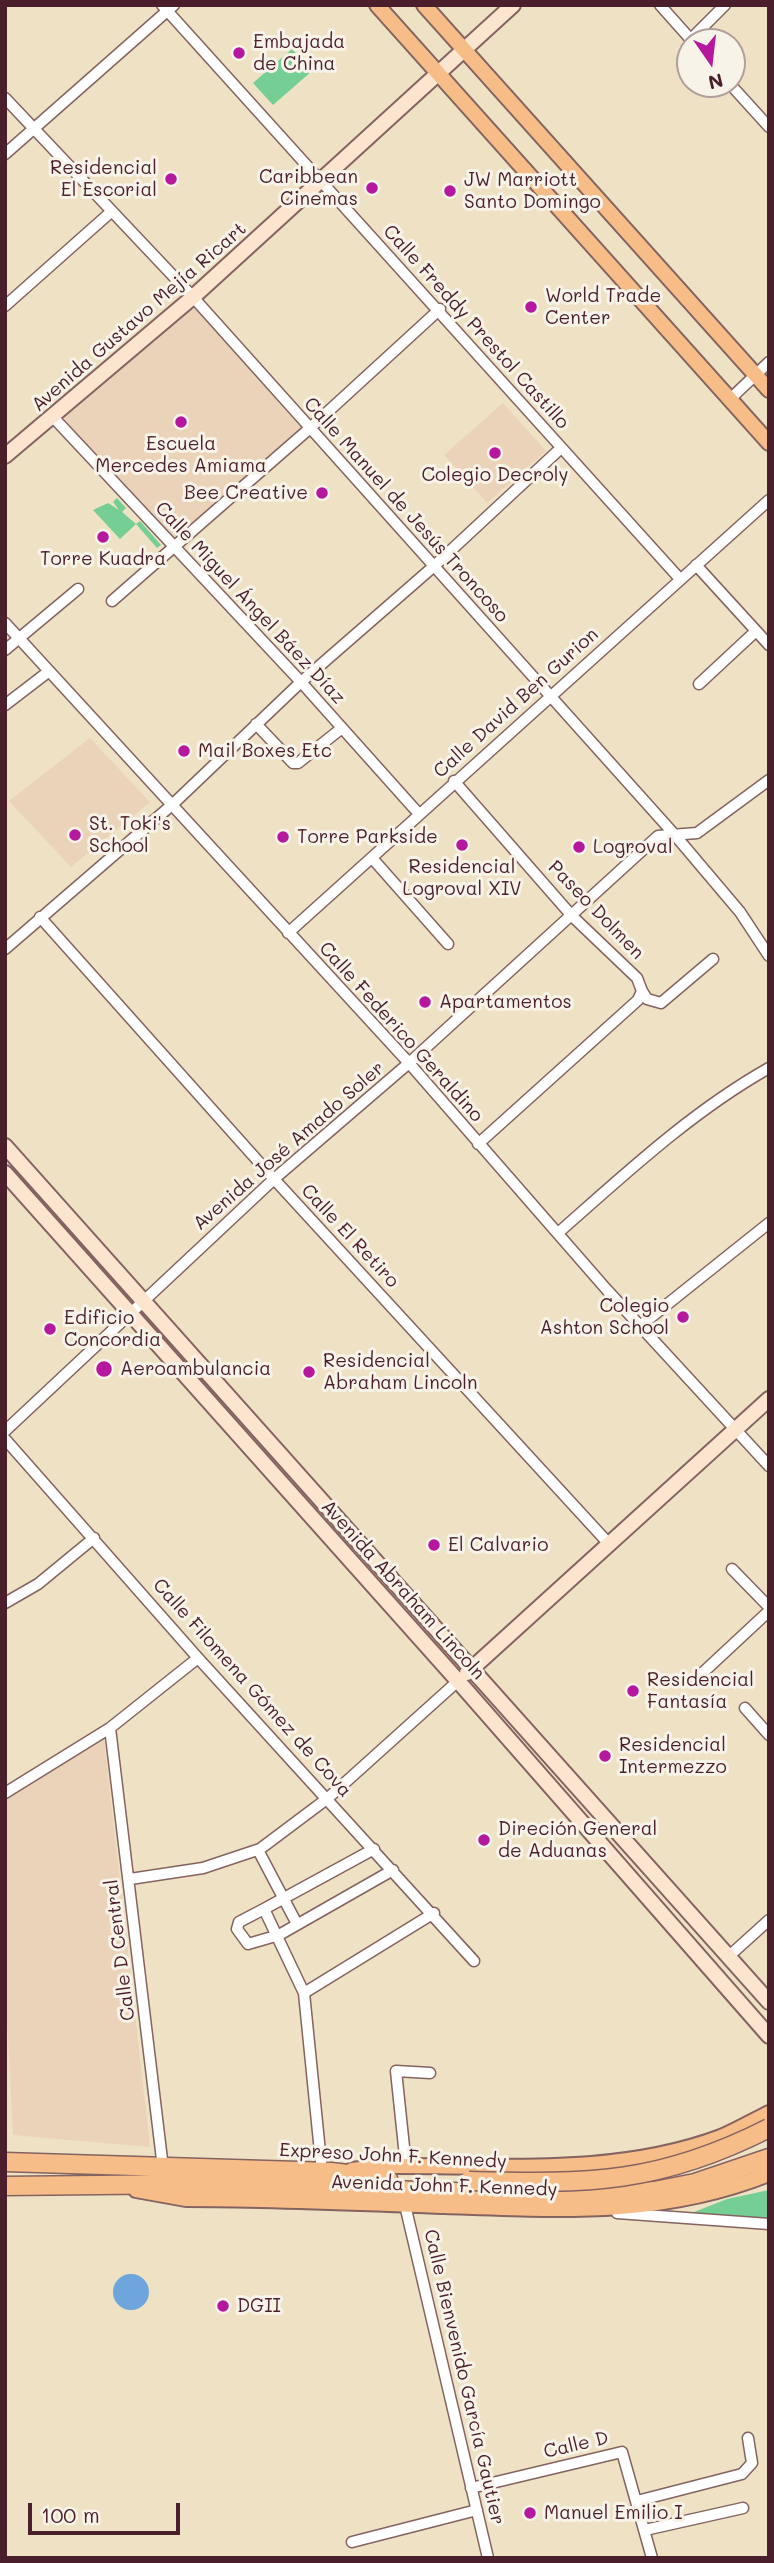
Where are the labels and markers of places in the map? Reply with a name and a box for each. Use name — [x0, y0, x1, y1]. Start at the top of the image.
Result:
place label: Embajada de China — [253, 31, 345, 75]
marker: Embajada de China — [231, 45, 247, 61]
place label: Residencial El Escorial — [50, 157, 157, 201]
place label: Caribbean Cinemas — [259, 166, 358, 210]
place label: JW Marriott Santo Domingo — [464, 169, 601, 213]
marker: Residencial El Escorial — [163, 171, 179, 187]
marker: Caribbean Cinemas — [364, 180, 380, 196]
marker: JW Marriott Santo Domingo — [442, 183, 458, 199]
place label: World Trade Center — [545, 285, 661, 329]
marker: World Trade Center — [523, 299, 539, 315]
marker: Escuela Mercedes Amiama — [173, 414, 189, 430]
place label: Escuela Mercedes Amiama — [95, 433, 267, 477]
marker: Colegio Decroly — [487, 445, 503, 461]
place label: Colegio Decroly — [421, 464, 569, 486]
place label: Bee Creative — [184, 482, 308, 504]
marker: Bee Creative — [314, 485, 330, 501]
marker: Torre Kuadra — [95, 529, 111, 545]
place label: Torre Kuadra — [40, 548, 166, 570]
place label: Mail Boxes Etc — [198, 740, 332, 762]
marker: Mail Boxes Etc — [176, 743, 192, 759]
place label: St. Toki's School — [89, 813, 171, 857]
place label: Torre Parkside — [297, 826, 438, 848]
marker: St. Toki's School — [67, 827, 83, 843]
marker: Torre Parkside — [275, 829, 291, 845]
place label: Logroval — [593, 836, 673, 858]
marker: Residencial Logroval XIV — [454, 837, 470, 853]
marker: Logroval — [571, 839, 587, 855]
place label: Residencial Logroval XIV — [403, 856, 521, 900]
place label: Apartamentos — [439, 991, 572, 1013]
marker: Apartamentos — [417, 994, 433, 1010]
place label: Colegio Ashton School — [540, 1295, 669, 1339]
place label: Edificio Concordia — [64, 1307, 161, 1351]
marker: Colegio Ashton School — [675, 1309, 691, 1325]
marker: Edificio Concordia — [42, 1321, 58, 1337]
place label: Residencial Abraham Lincoln — [323, 1350, 477, 1394]
place label: Aeroambulancia — [120, 1358, 271, 1380]
marker: Aeroambulancia — [94, 1359, 114, 1379]
marker: Residencial Abraham Lincoln — [301, 1364, 317, 1380]
place label: El Calvario — [448, 1534, 548, 1556]
marker: El Calvario — [426, 1537, 442, 1553]
place label: Residencial Fantasía — [647, 1669, 754, 1713]
marker: Residencial Fantasía — [625, 1683, 641, 1699]
place label: Residencial Intermezzo — [619, 1734, 727, 1778]
marker: Residencial Intermezzo — [597, 1748, 613, 1764]
place label: Direción General de Aduanas — [498, 1818, 657, 1862]
marker: Direción General de Aduanas — [476, 1832, 492, 1848]
place label: DGII — [237, 2295, 281, 2317]
marker: DGII — [215, 2298, 231, 2314]
place label: Manuel Emilio I — [544, 2502, 683, 2524]
marker: Manuel Emilio I — [522, 2505, 538, 2521]

